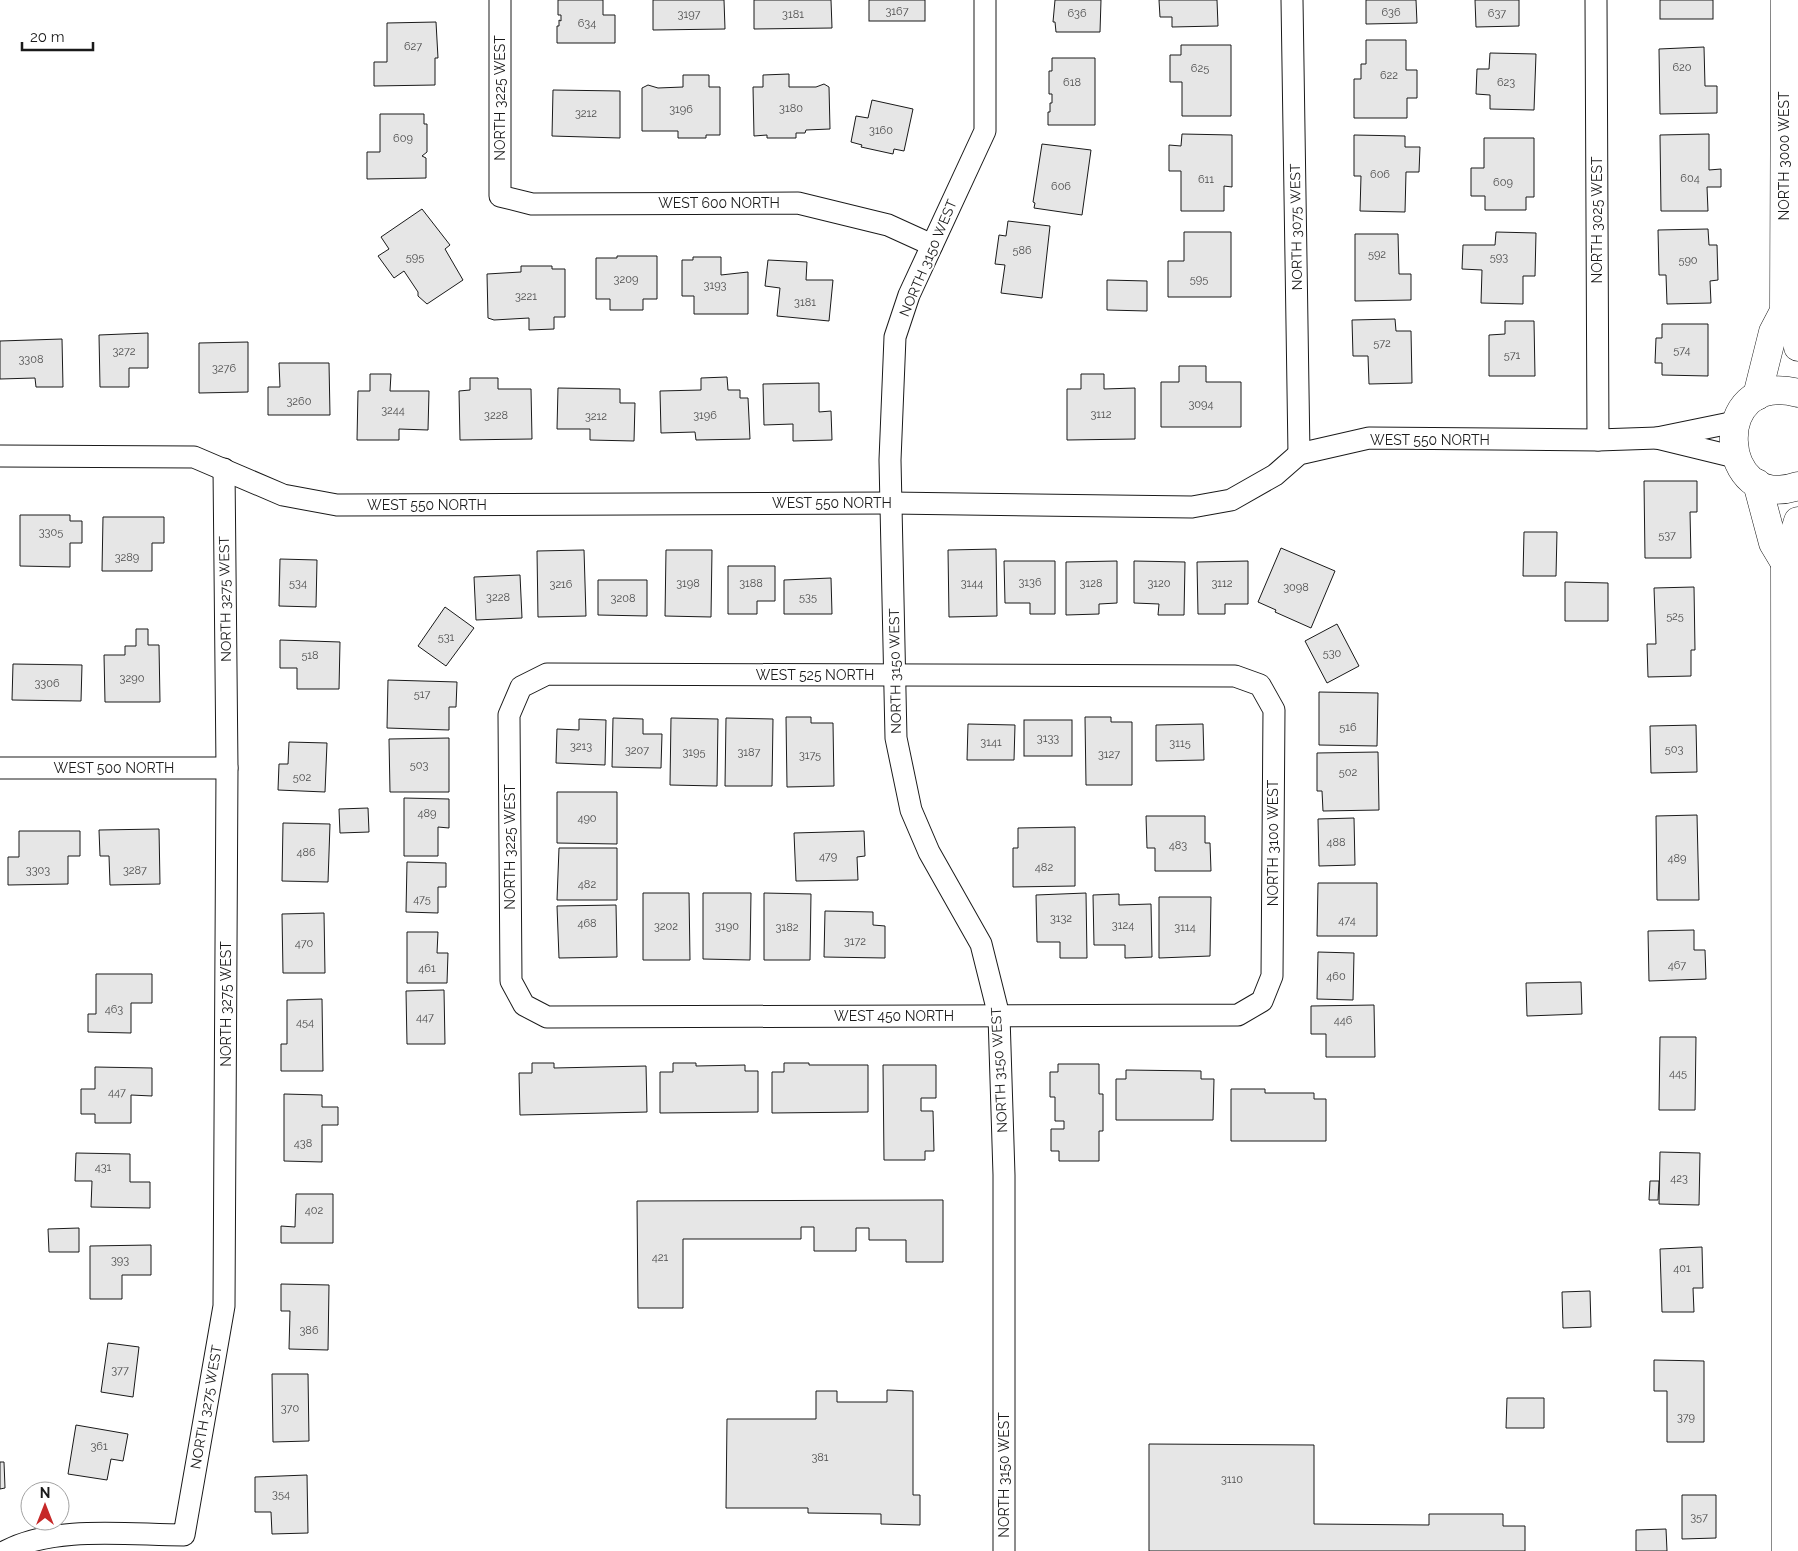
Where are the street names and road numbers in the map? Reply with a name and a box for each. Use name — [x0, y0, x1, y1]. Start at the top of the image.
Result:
street label: NORTH 3225 WEST — [492, 35, 508, 161]
street label: NORTH 3000 WEST — [1776, 91, 1792, 221]
street label: NORTH 3025 WEST — [1589, 156, 1605, 283]
street label: NORTH 3075 WEST — [1287, 163, 1305, 291]
street label: WEST 600 NORTH — [658, 195, 780, 211]
street label: NORTH 3150 WEST — [896, 197, 960, 319]
street label: WEST 550 NORTH — [1370, 432, 1490, 448]
street label: WEST 550 NORTH — [772, 495, 892, 511]
street label: WEST 550 NORTH — [367, 497, 487, 513]
street label: NORTH 3275 WEST — [216, 536, 234, 662]
street label: NORTH 3150 WEST — [886, 608, 904, 734]
street label: WEST 525 NORTH — [756, 667, 874, 683]
street label: WEST 500 NORTH — [54, 760, 174, 776]
street label: NORTH 3100 WEST — [1265, 779, 1281, 906]
street label: NORTH 3225 WEST — [502, 784, 518, 910]
street label: NORTH 3275 WEST — [218, 941, 234, 1067]
street label: NORTH 3150 WEST — [988, 1006, 1010, 1133]
street label: WEST 450 NORTH — [834, 1008, 954, 1024]
street label: NORTH 3275 WEST — [187, 1343, 225, 1470]
street label: NORTH 3150 WEST — [996, 1412, 1012, 1538]

